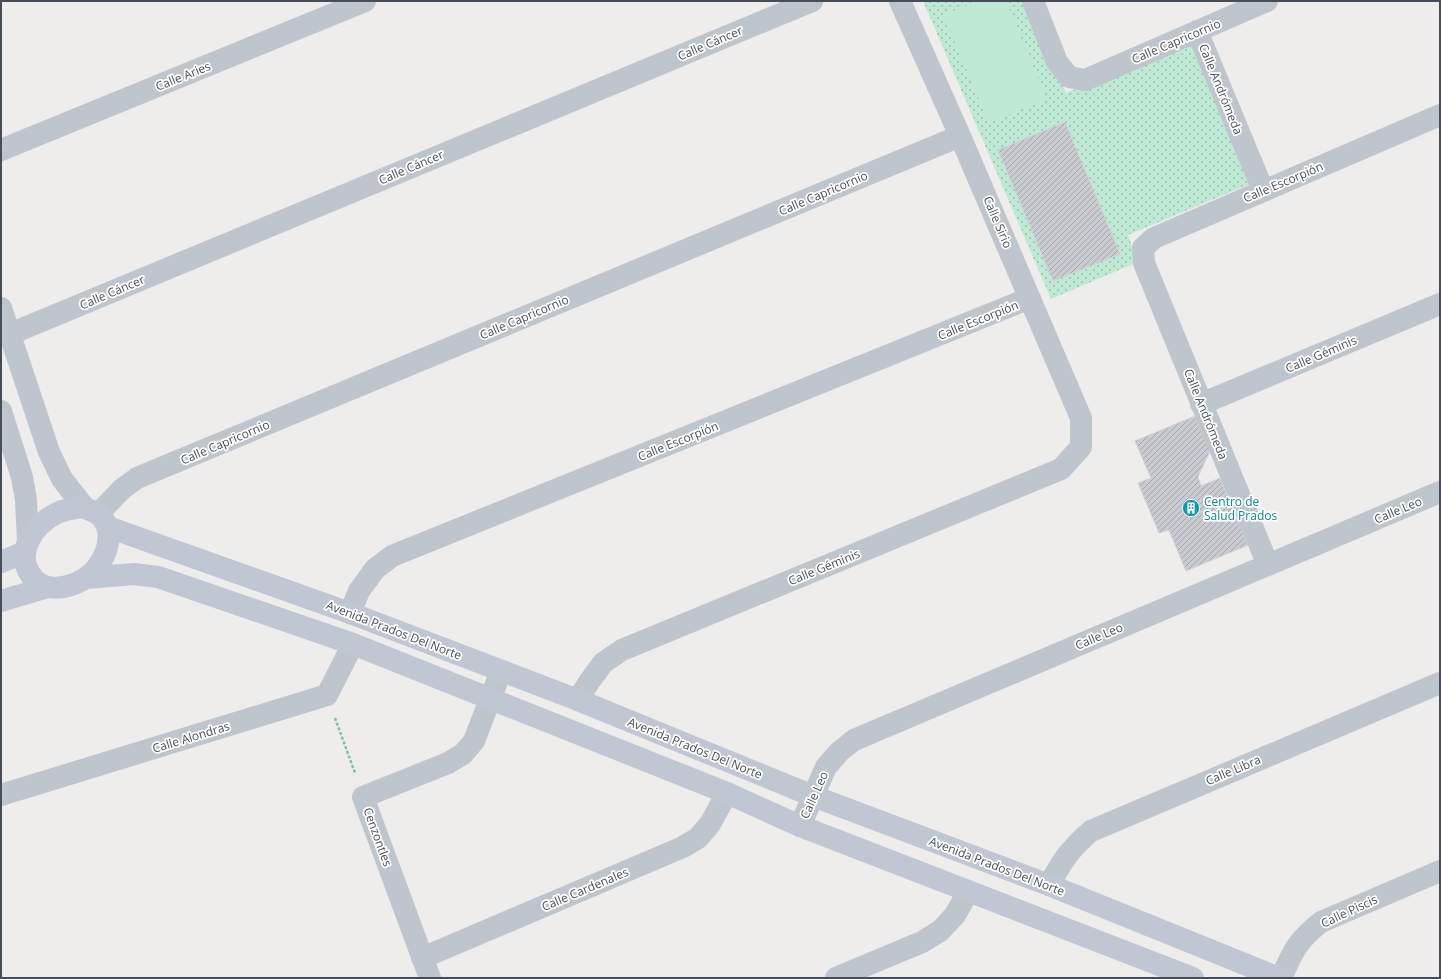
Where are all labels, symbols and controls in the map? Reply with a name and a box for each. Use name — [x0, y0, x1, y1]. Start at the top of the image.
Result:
street label: Calle Capricornio — [1129, 15, 1223, 67]
street label: Calle Cáncer — [675, 22, 745, 64]
street label: Calle Andrómeda — [1195, 41, 1247, 137]
street label: Calle Aries — [153, 57, 213, 95]
street label: Calle Cáncer — [376, 146, 446, 188]
street label: Calle Escorpión — [1240, 157, 1326, 207]
street label: Calle Capricornio — [776, 167, 870, 219]
street label: Calle Sirio — [979, 193, 1017, 251]
street label: Calle Cáncer — [77, 271, 147, 313]
street label: Calle Capricornio — [477, 291, 571, 343]
street label: Calle Escorpión — [935, 296, 1021, 344]
street label: Calle Géminis — [1283, 331, 1359, 377]
street label: Calle Andrómeda — [1180, 366, 1232, 462]
street label: Calle Capricornio — [178, 416, 272, 468]
street label: Calle Escorpión — [635, 417, 721, 465]
street label: Calle Leo — [1371, 492, 1425, 528]
place label: Centro de Salud Prados — [1204, 493, 1277, 524]
building icon: Centro de Salud Prados — [1181, 498, 1201, 518]
street label: Calle Géminis — [786, 545, 863, 589]
street label: Avenida Prados Del Norte — [324, 596, 464, 664]
street label: Calle Leo — [1072, 618, 1126, 654]
street label: Avenida Prados Del Norte — [625, 713, 765, 783]
street label: Calle Alondras — [150, 717, 232, 757]
street label: Calle Libra — [1203, 751, 1263, 789]
street label: Calle Leo — [796, 769, 832, 821]
street label: Cenzontles — [359, 805, 397, 869]
street label: Avenida Prados Del Norte — [927, 832, 1067, 900]
street label: Calle Cardenales — [539, 863, 631, 915]
street label: Calle Piscis — [1318, 890, 1380, 932]

